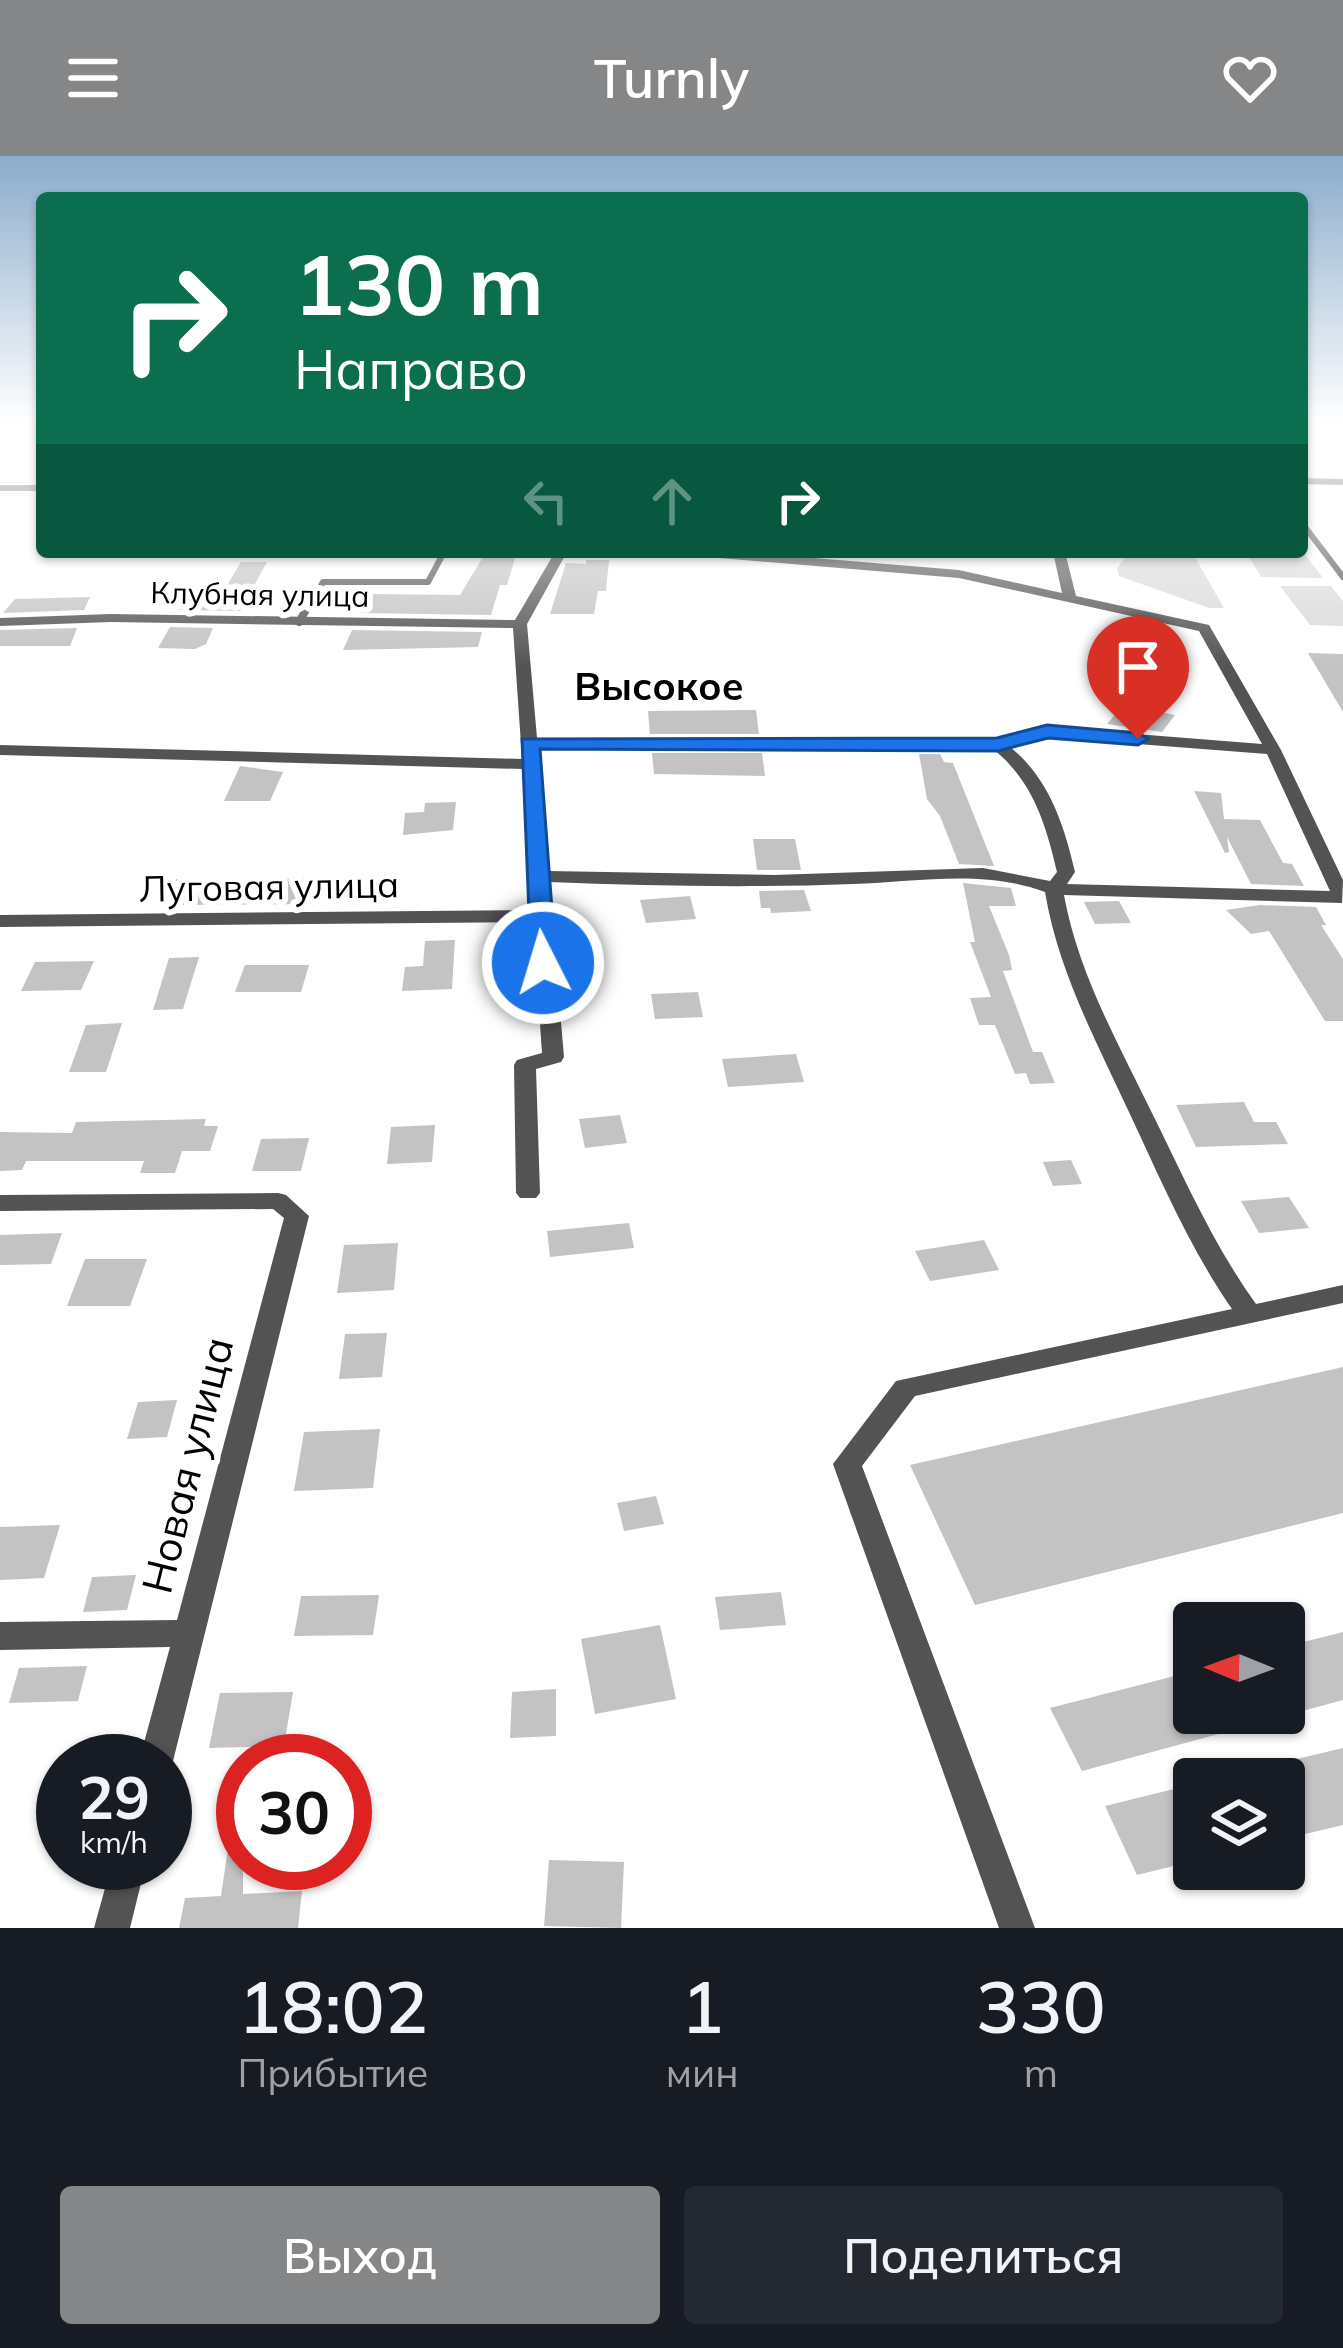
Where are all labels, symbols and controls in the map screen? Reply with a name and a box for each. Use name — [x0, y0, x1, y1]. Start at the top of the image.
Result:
text: Turnly — [594, 44, 749, 112]
icon: menu — [60, 45, 126, 111]
icon: heart — [1217, 45, 1283, 111]
text: 130 m — [294, 231, 544, 336]
icon: right — [96, 240, 252, 396]
text: Направо — [294, 335, 528, 403]
icon: left — [513, 468, 579, 534]
icon: ahead — [639, 468, 705, 534]
icon: right — [765, 468, 831, 534]
street label: Клубная улица — [150, 573, 370, 615]
pin — [1087, 616, 1189, 739]
icon: arrive — [1105, 634, 1171, 700]
district label: Высокое — [574, 661, 744, 710]
street label: Луговая улица — [139, 861, 399, 911]
position arrow — [480, 900, 606, 1026]
street label: Новая улица — [130, 1331, 244, 1599]
north arrow — [1173, 1602, 1305, 1734]
map controls — [1173, 1602, 1305, 1890]
speed limit sign: 30 — [216, 1734, 372, 1890]
button: layers — [1173, 1758, 1305, 1890]
text: 29 — [78, 1759, 150, 1834]
text: km/h — [80, 1823, 148, 1861]
text: 18:02 — [238, 1961, 428, 2051]
text: 1 — [681, 1961, 724, 2051]
text: 330 — [976, 1961, 1106, 2051]
text: Прибытие — [237, 2048, 428, 2097]
text: мин — [666, 2048, 739, 2097]
text: m — [1024, 2048, 1058, 2097]
button: Выход — [60, 2186, 660, 2324]
button: Поделиться — [684, 2186, 1283, 2324]

